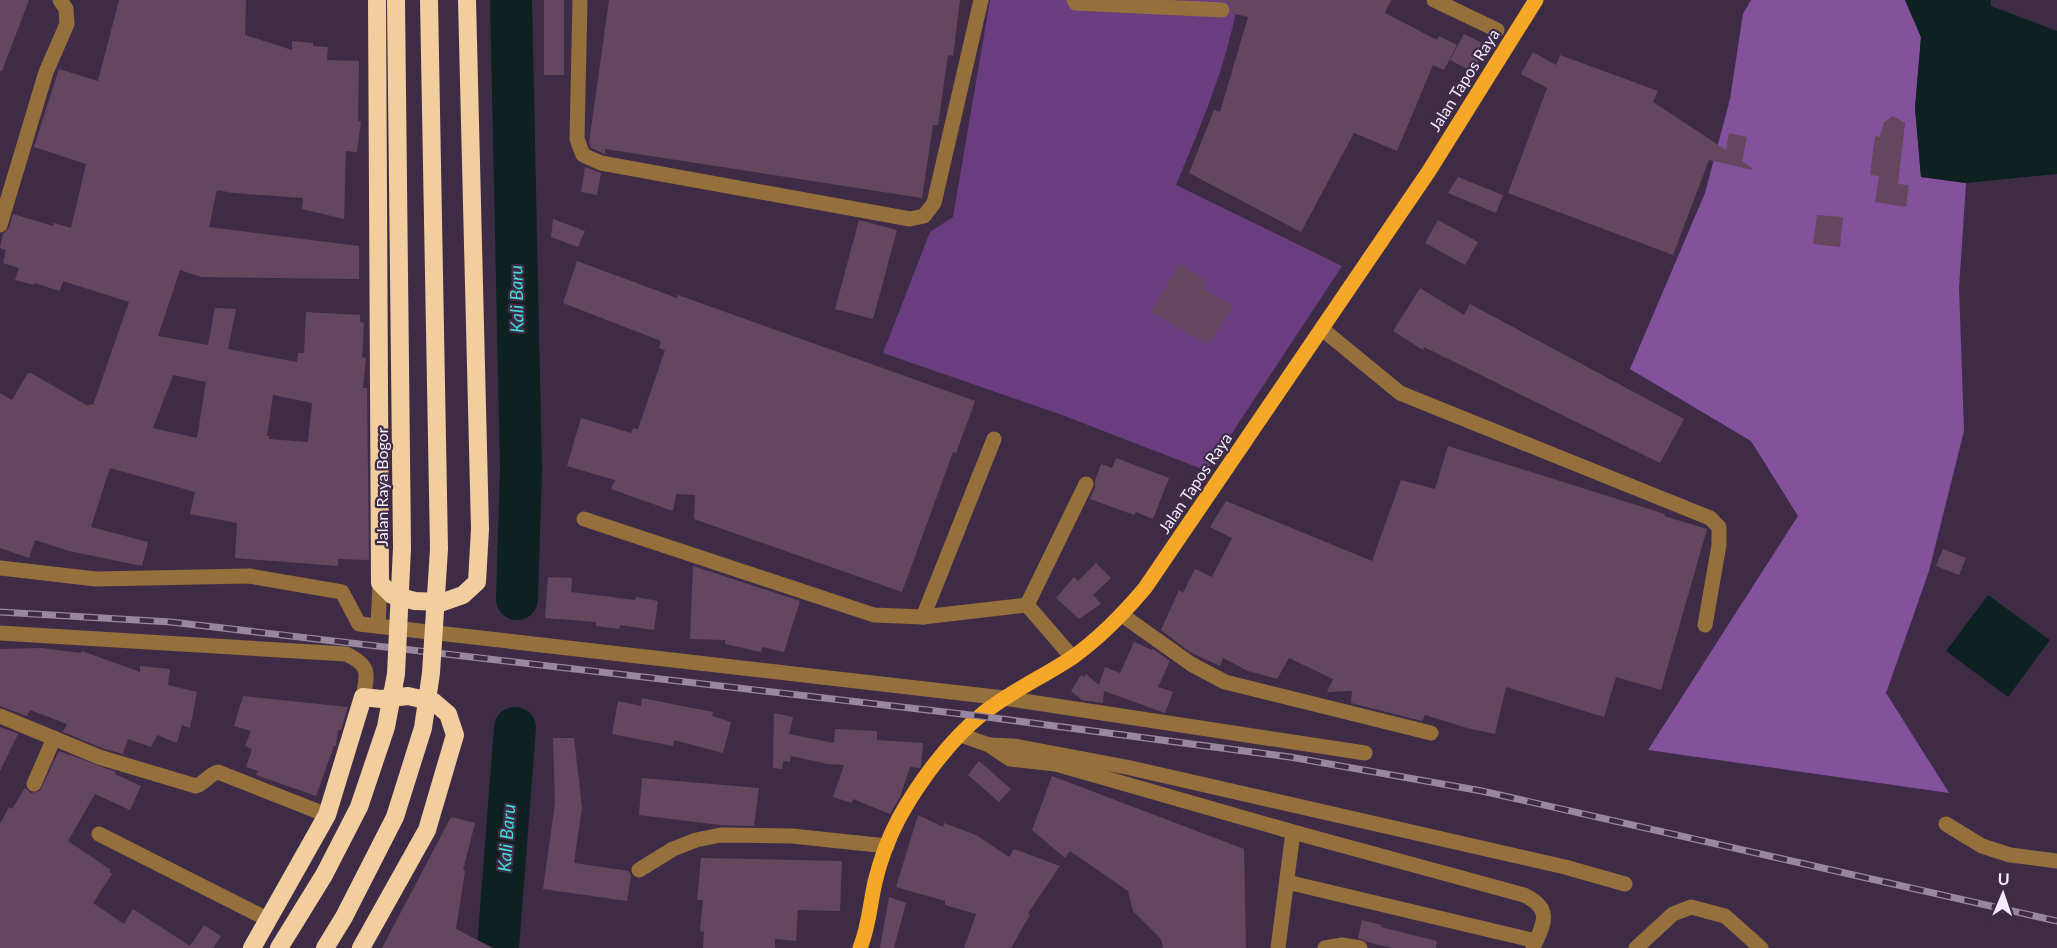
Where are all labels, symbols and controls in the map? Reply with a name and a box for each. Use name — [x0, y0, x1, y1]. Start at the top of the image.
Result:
street label: Jalan Tapos Raya — [1425, 25, 1503, 134]
water label: Kali Baru — [504, 265, 528, 333]
street label: Jalan Raya Bogor — [372, 427, 391, 547]
street label: Jalan Tapos Raya — [1154, 429, 1235, 537]
water label: Kali Baru — [493, 803, 519, 873]
north arrow — [1973, 864, 2033, 924]
text: U — [1997, 869, 2010, 888]

